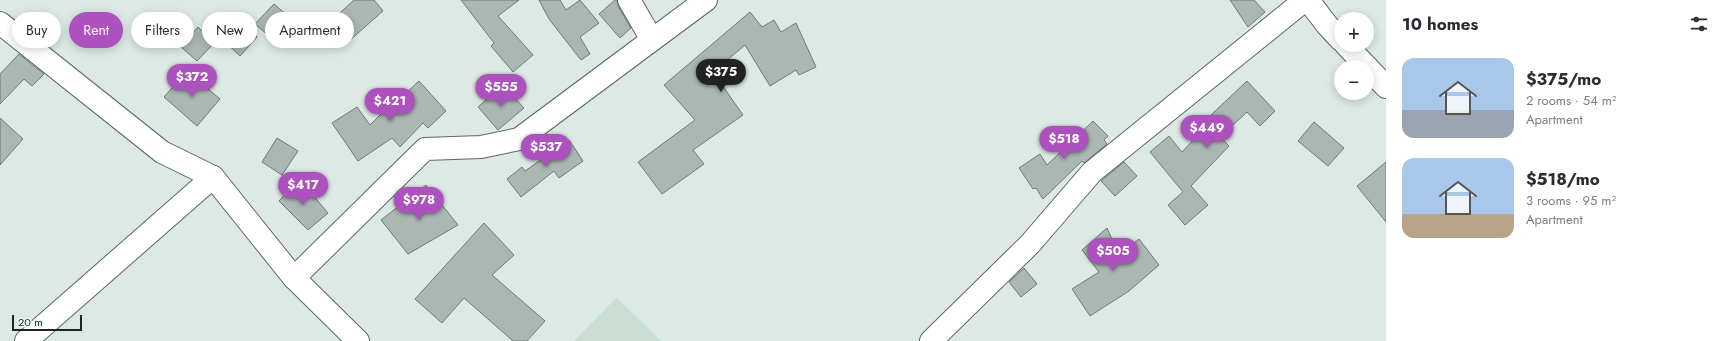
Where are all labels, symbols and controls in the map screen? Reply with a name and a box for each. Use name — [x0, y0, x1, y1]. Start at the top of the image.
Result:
chip: Buy — [12, 12, 61, 48]
chip: Rent — [69, 12, 123, 48]
chip: Filters — [131, 12, 194, 48]
chip: New — [202, 12, 257, 48]
chip: Apartment — [265, 12, 354, 48]
map controls — [1334, 12, 1374, 100]
button: + — [1334, 12, 1374, 52]
text: 10 homes — [1402, 12, 1478, 36]
icon: filters — [1688, 13, 1710, 35]
pin: $375 — [697, 59, 745, 93]
button: − — [1334, 60, 1374, 100]
text: $375 — [705, 62, 737, 81]
pin: $372 — [168, 64, 216, 98]
text: $372 — [176, 67, 208, 86]
text: $375/mo — [1526, 67, 1601, 91]
pin: $555 — [477, 74, 525, 108]
icon: home — [1434, 74, 1482, 122]
text: $555 — [484, 77, 518, 96]
pin: $421 — [366, 88, 414, 122]
text: $421 — [374, 91, 406, 110]
text: 2 rooms · 54 m² — [1526, 91, 1616, 110]
text: Apartment — [1526, 110, 1583, 129]
pin: $449 — [1183, 115, 1231, 149]
text: $449 — [1190, 118, 1224, 137]
pin: $518 — [1040, 126, 1088, 160]
text: $518 — [1048, 129, 1080, 148]
pin: $537 — [522, 134, 570, 168]
text: $537 — [530, 137, 562, 156]
text: $518/mo — [1526, 167, 1600, 191]
pin: $417 — [279, 172, 327, 206]
icon: home — [1434, 174, 1482, 222]
text: $417 — [287, 175, 319, 194]
pin: $978 — [395, 187, 443, 221]
text: $978 — [403, 190, 435, 209]
text: 3 rooms · 95 m² — [1526, 191, 1616, 210]
text: Apartment — [1526, 210, 1583, 229]
pin: $505 — [1089, 238, 1137, 272]
text: $505 — [1096, 241, 1130, 260]
scale bar — [12, 313, 82, 332]
text: 20 m — [18, 314, 43, 330]

